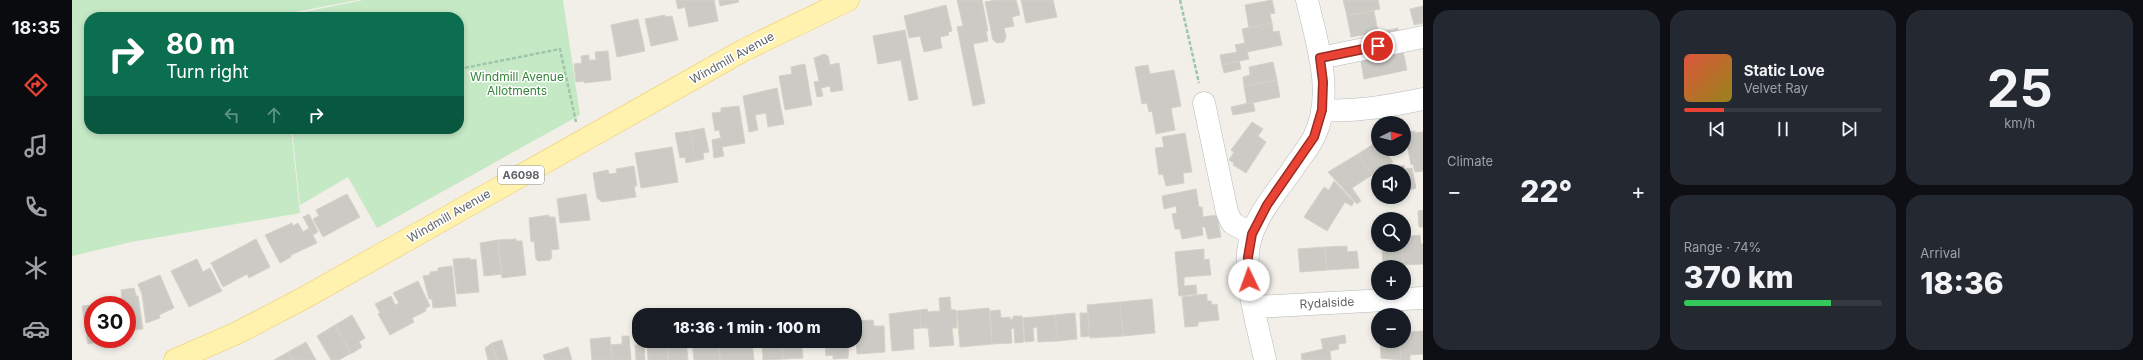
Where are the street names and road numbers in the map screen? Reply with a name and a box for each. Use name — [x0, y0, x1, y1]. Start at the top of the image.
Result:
street label: Windmill Avenue — [687, 28, 776, 87]
road number: A6098 — [498, 166, 544, 184]
street label: Windmill Avenue — [404, 186, 493, 246]
street label: Rydalside — [1299, 294, 1355, 311]

